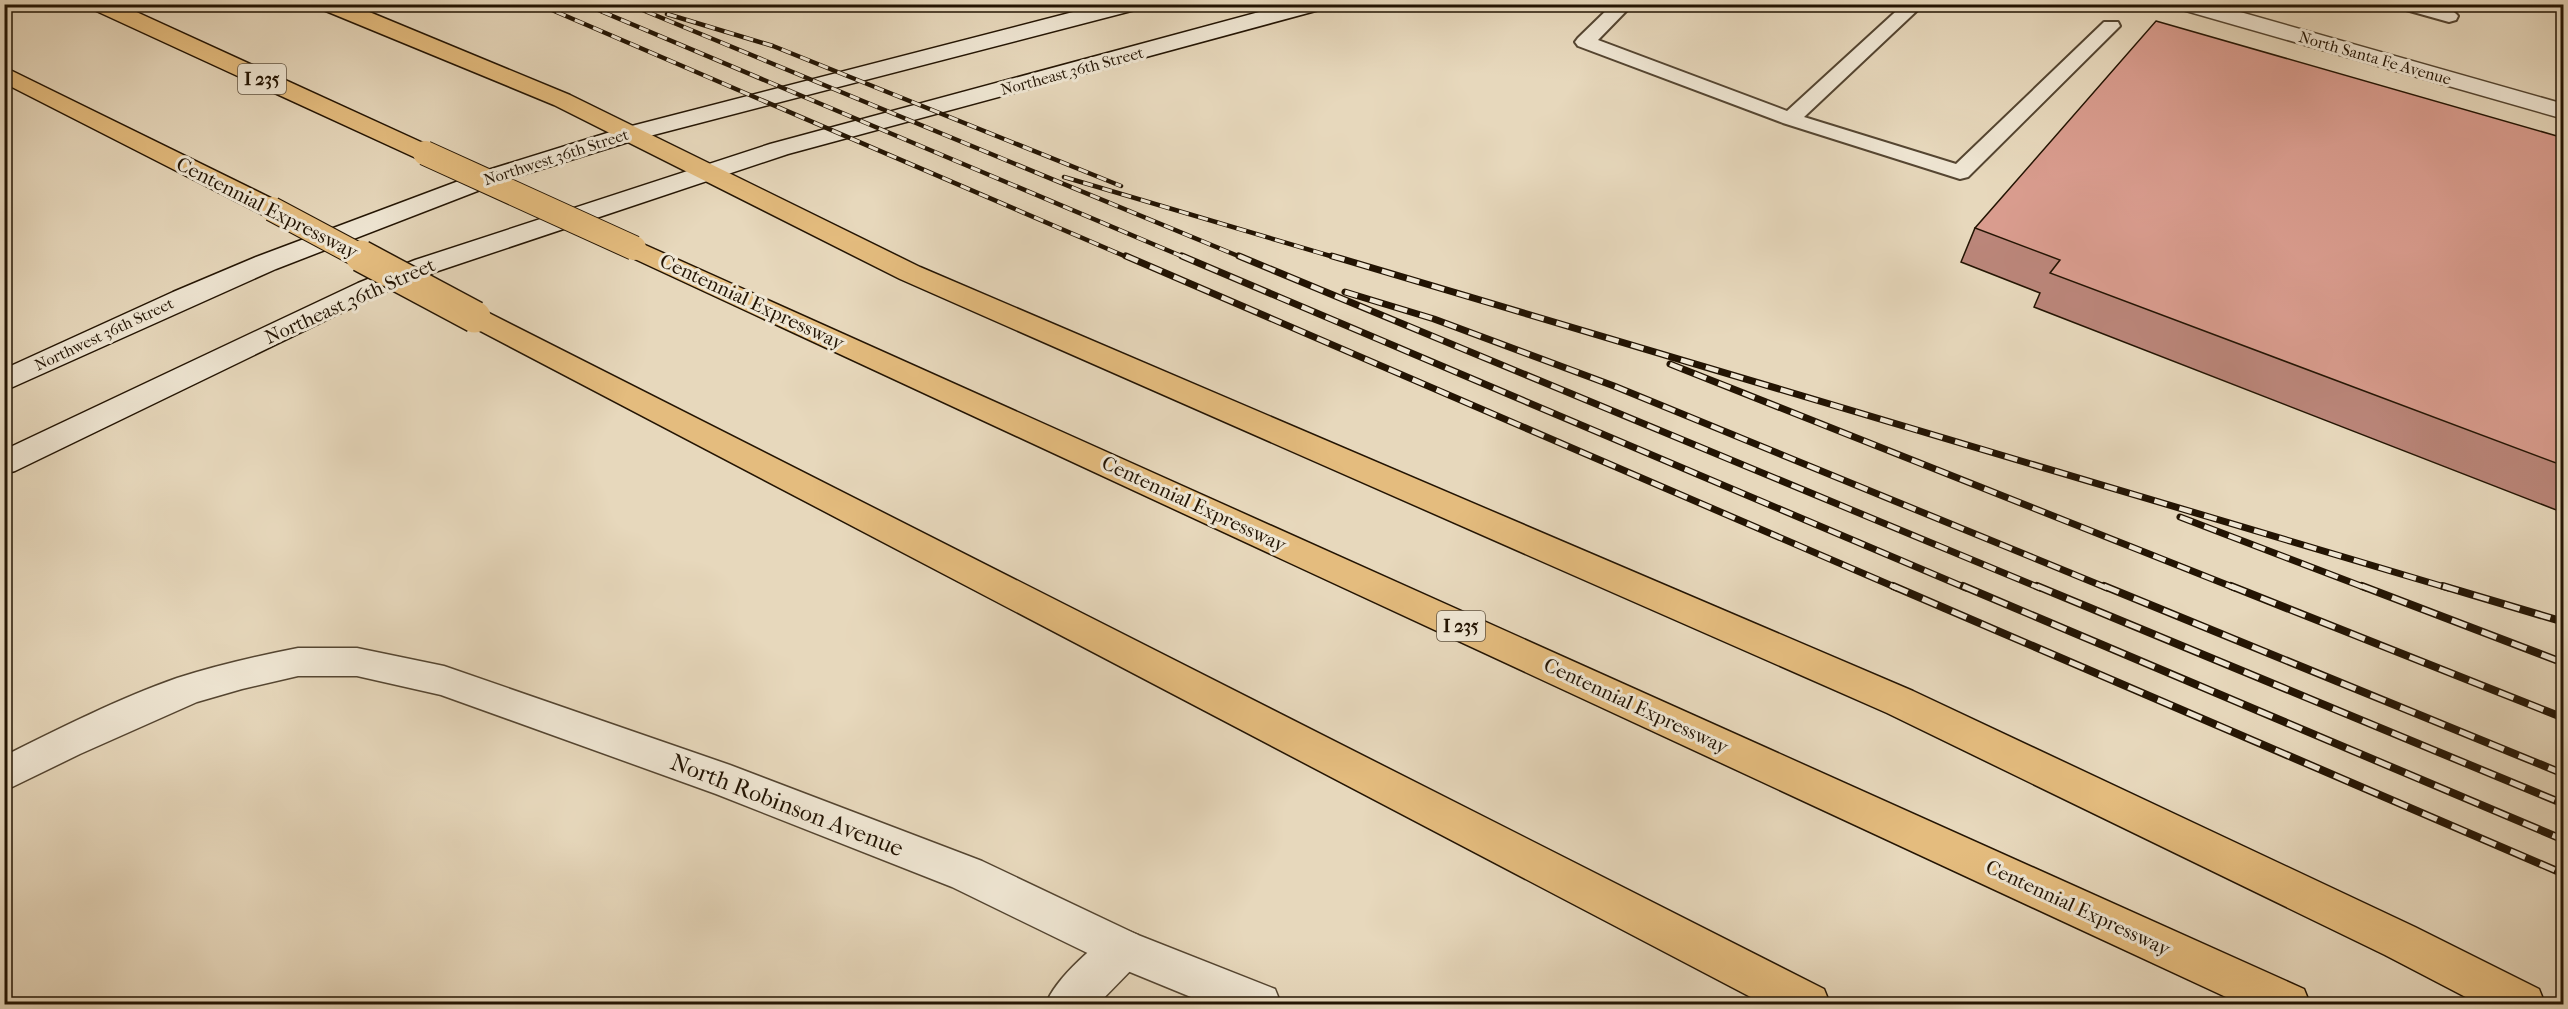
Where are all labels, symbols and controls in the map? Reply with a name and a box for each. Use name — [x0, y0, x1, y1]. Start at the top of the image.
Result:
street label: North Santa Fe Avenue — [2297, 27, 2454, 89]
street label: Northeast 36th Street — [998, 43, 1146, 99]
road number: I 235 — [238, 64, 286, 94]
street label: Northwest 36th Street — [481, 125, 631, 189]
street label: Centennial Expressway — [172, 152, 363, 264]
street label: Centennial Expressway — [656, 249, 849, 355]
street label: Northeast 36th Street — [261, 253, 439, 349]
street label: Northwest 36th Street — [31, 293, 177, 375]
street label: Centennial Expressway — [1098, 451, 1291, 557]
road number: I 235 — [1437, 611, 1485, 641]
street label: Centennial Expressway — [1540, 653, 1733, 759]
street label: North Robinson Avenue — [667, 748, 908, 862]
street label: Centennial Expressway — [1982, 855, 2175, 961]

